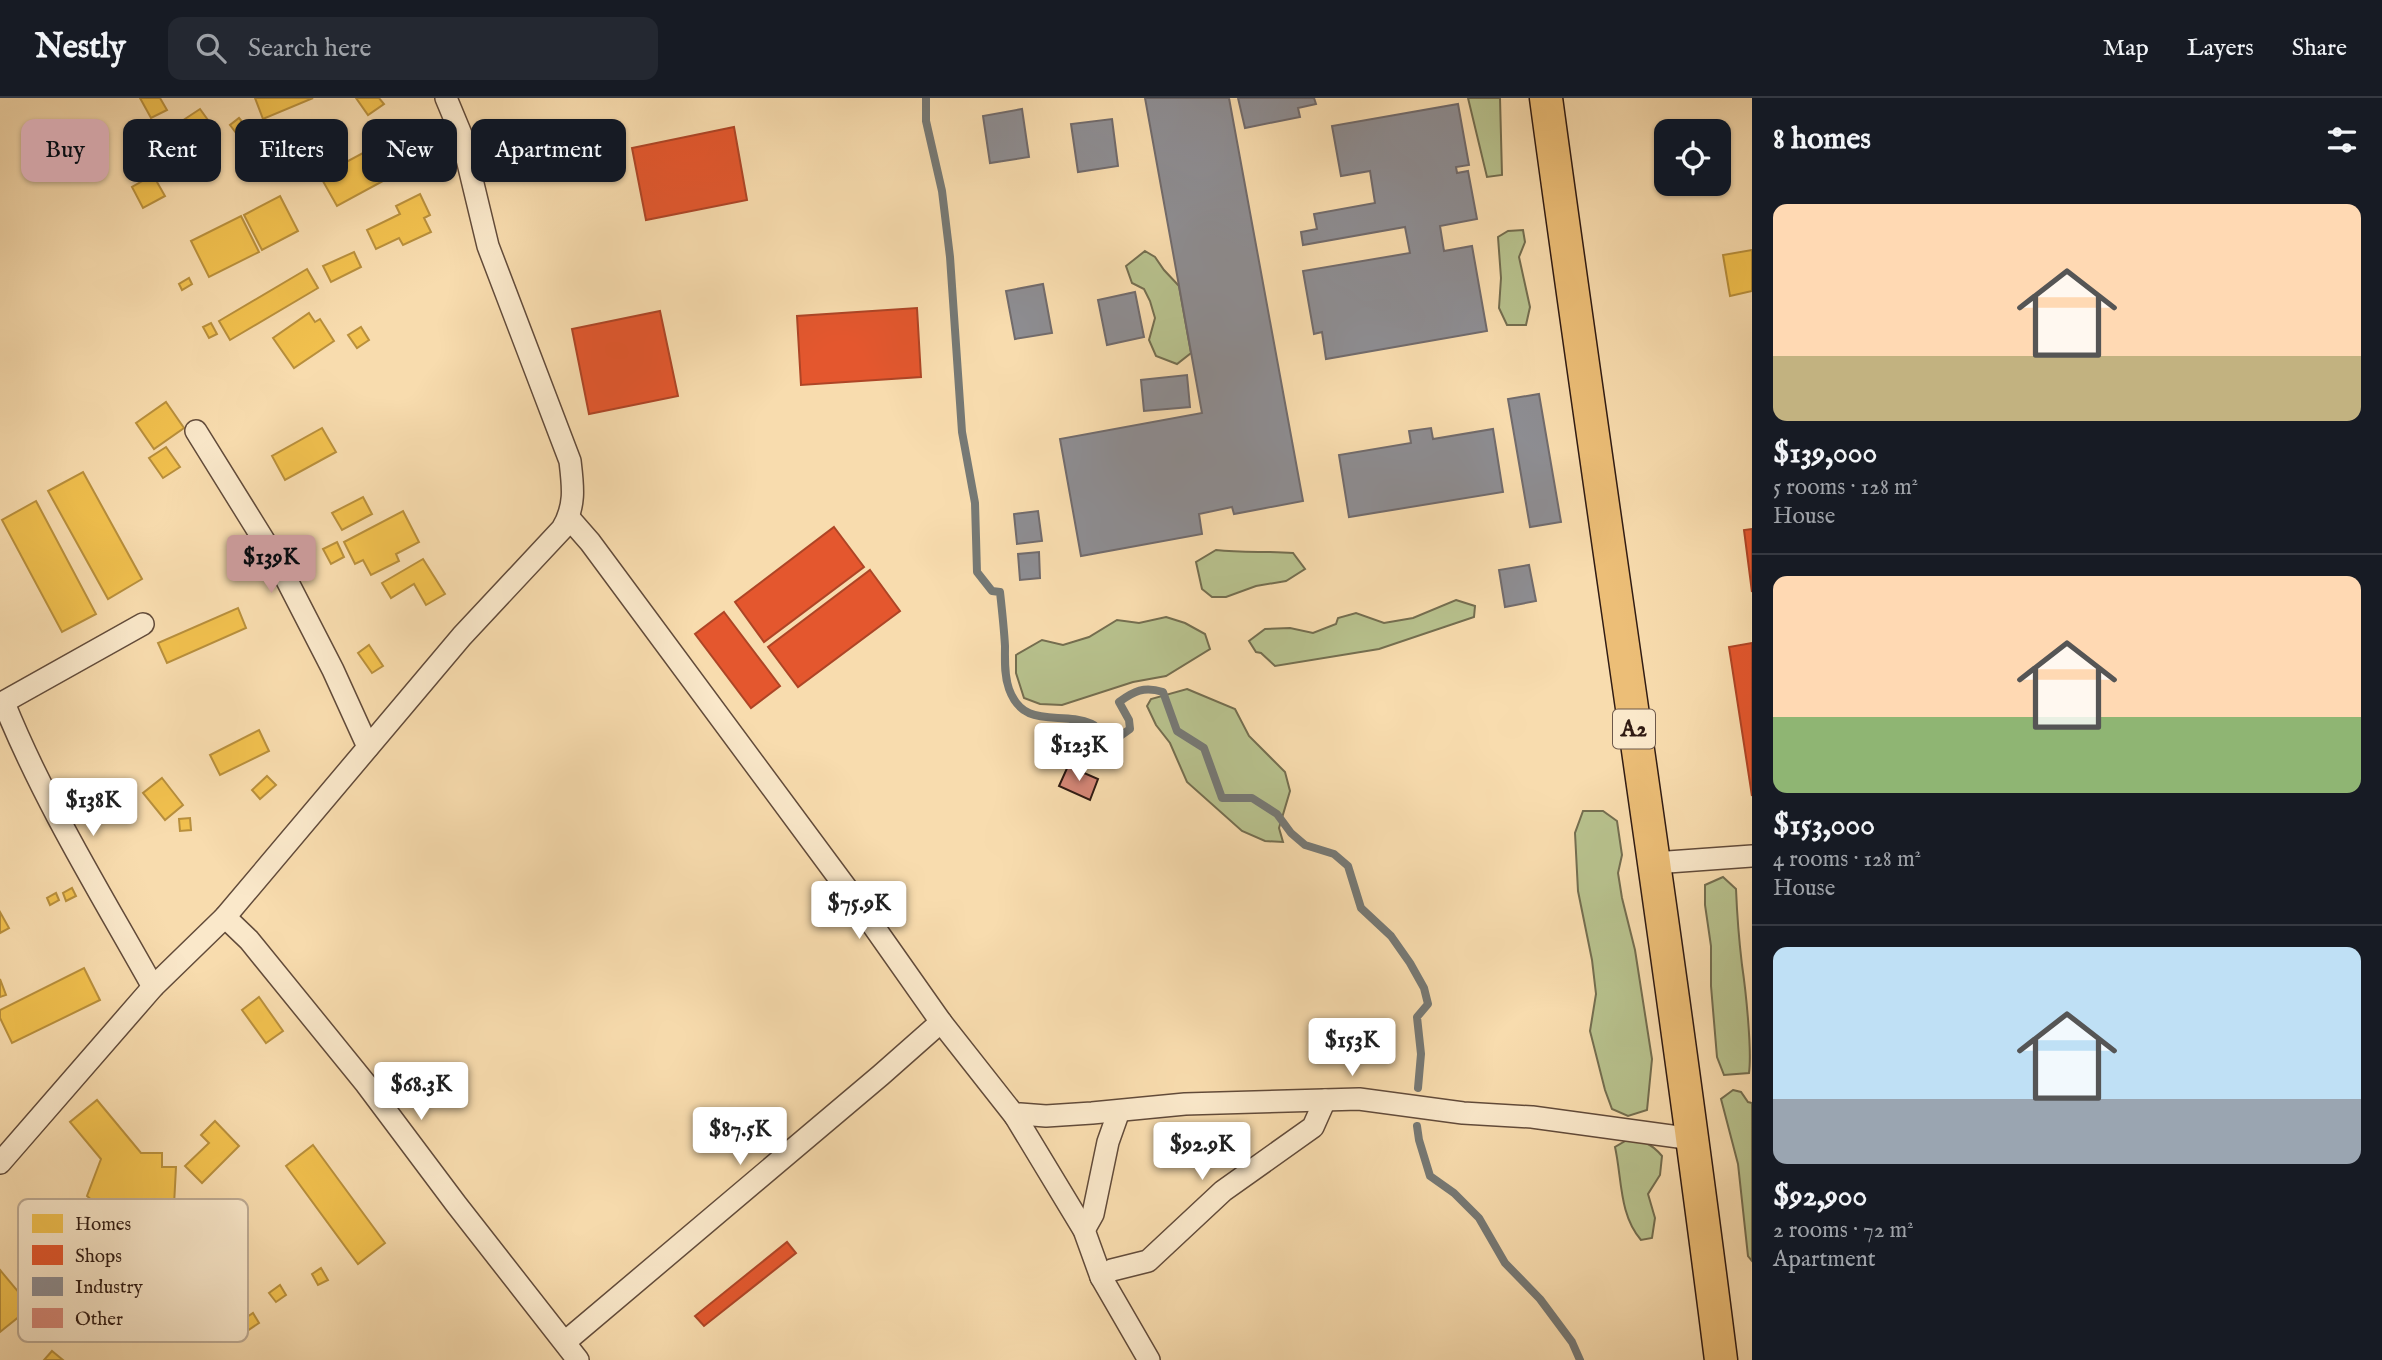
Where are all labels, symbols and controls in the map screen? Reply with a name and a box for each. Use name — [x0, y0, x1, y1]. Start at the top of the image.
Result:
search box — [168, 17, 658, 80]
text: Nestly — [35, 27, 126, 69]
icon: search — [192, 29, 230, 67]
text: Search here — [248, 32, 372, 65]
text: Map — [2103, 33, 2149, 64]
text: Layers — [2187, 33, 2254, 64]
text: Share — [2292, 33, 2347, 64]
chip: Buy — [21, 119, 109, 182]
chip: Rent — [123, 119, 221, 182]
chip: Filters — [235, 119, 348, 182]
chip: New — [362, 119, 457, 182]
chip: Apartment — [471, 119, 626, 182]
map controls — [1654, 119, 1731, 196]
button: locate — [1654, 119, 1731, 196]
text: 8 homes — [1773, 121, 1871, 159]
icon: filters — [2323, 121, 2361, 159]
icon: home — [2004, 250, 2130, 376]
text: $139,000 — [1773, 435, 1877, 473]
text: 5 rooms · 128 m² — [1773, 473, 1918, 502]
text: House — [1773, 502, 1835, 531]
pin: $139K — [222, 536, 320, 595]
text: $139K — [243, 543, 299, 572]
icon: home — [2004, 622, 2130, 748]
road number: A2 — [1613, 709, 1655, 748]
pin: $123K — [1030, 724, 1128, 783]
text: $123K — [1050, 731, 1108, 760]
pin: $138K — [44, 778, 142, 838]
text: $138K — [65, 786, 121, 815]
text: $153,000 — [1773, 807, 1875, 845]
text: 4 rooms · 128 m² — [1773, 845, 1921, 874]
text: House — [1773, 874, 1835, 903]
pin: $75.9K — [802, 882, 916, 941]
text: $75.9K — [827, 889, 891, 918]
icon: home — [2004, 993, 2130, 1119]
pin: $153K — [1303, 1018, 1401, 1078]
text: $153K — [1325, 1026, 1379, 1055]
pin: $68.3K — [364, 1062, 478, 1122]
text: $68.3K — [390, 1070, 452, 1099]
pin: $87.5K — [683, 1108, 797, 1167]
text: $87.5K — [709, 1115, 771, 1144]
pin: $92.9K — [1145, 1122, 1259, 1182]
text: $92.9K — [1169, 1130, 1235, 1159]
text: $92,900 — [1773, 1178, 1867, 1216]
legend — [18, 1199, 248, 1342]
text: Homes — [75, 1213, 131, 1237]
text: 2 rooms · 72 m² — [1773, 1216, 1914, 1245]
text: Shops — [75, 1245, 122, 1269]
text: Apartment — [1773, 1245, 1876, 1274]
text: Industry — [75, 1276, 143, 1300]
text: Other — [75, 1308, 123, 1332]

